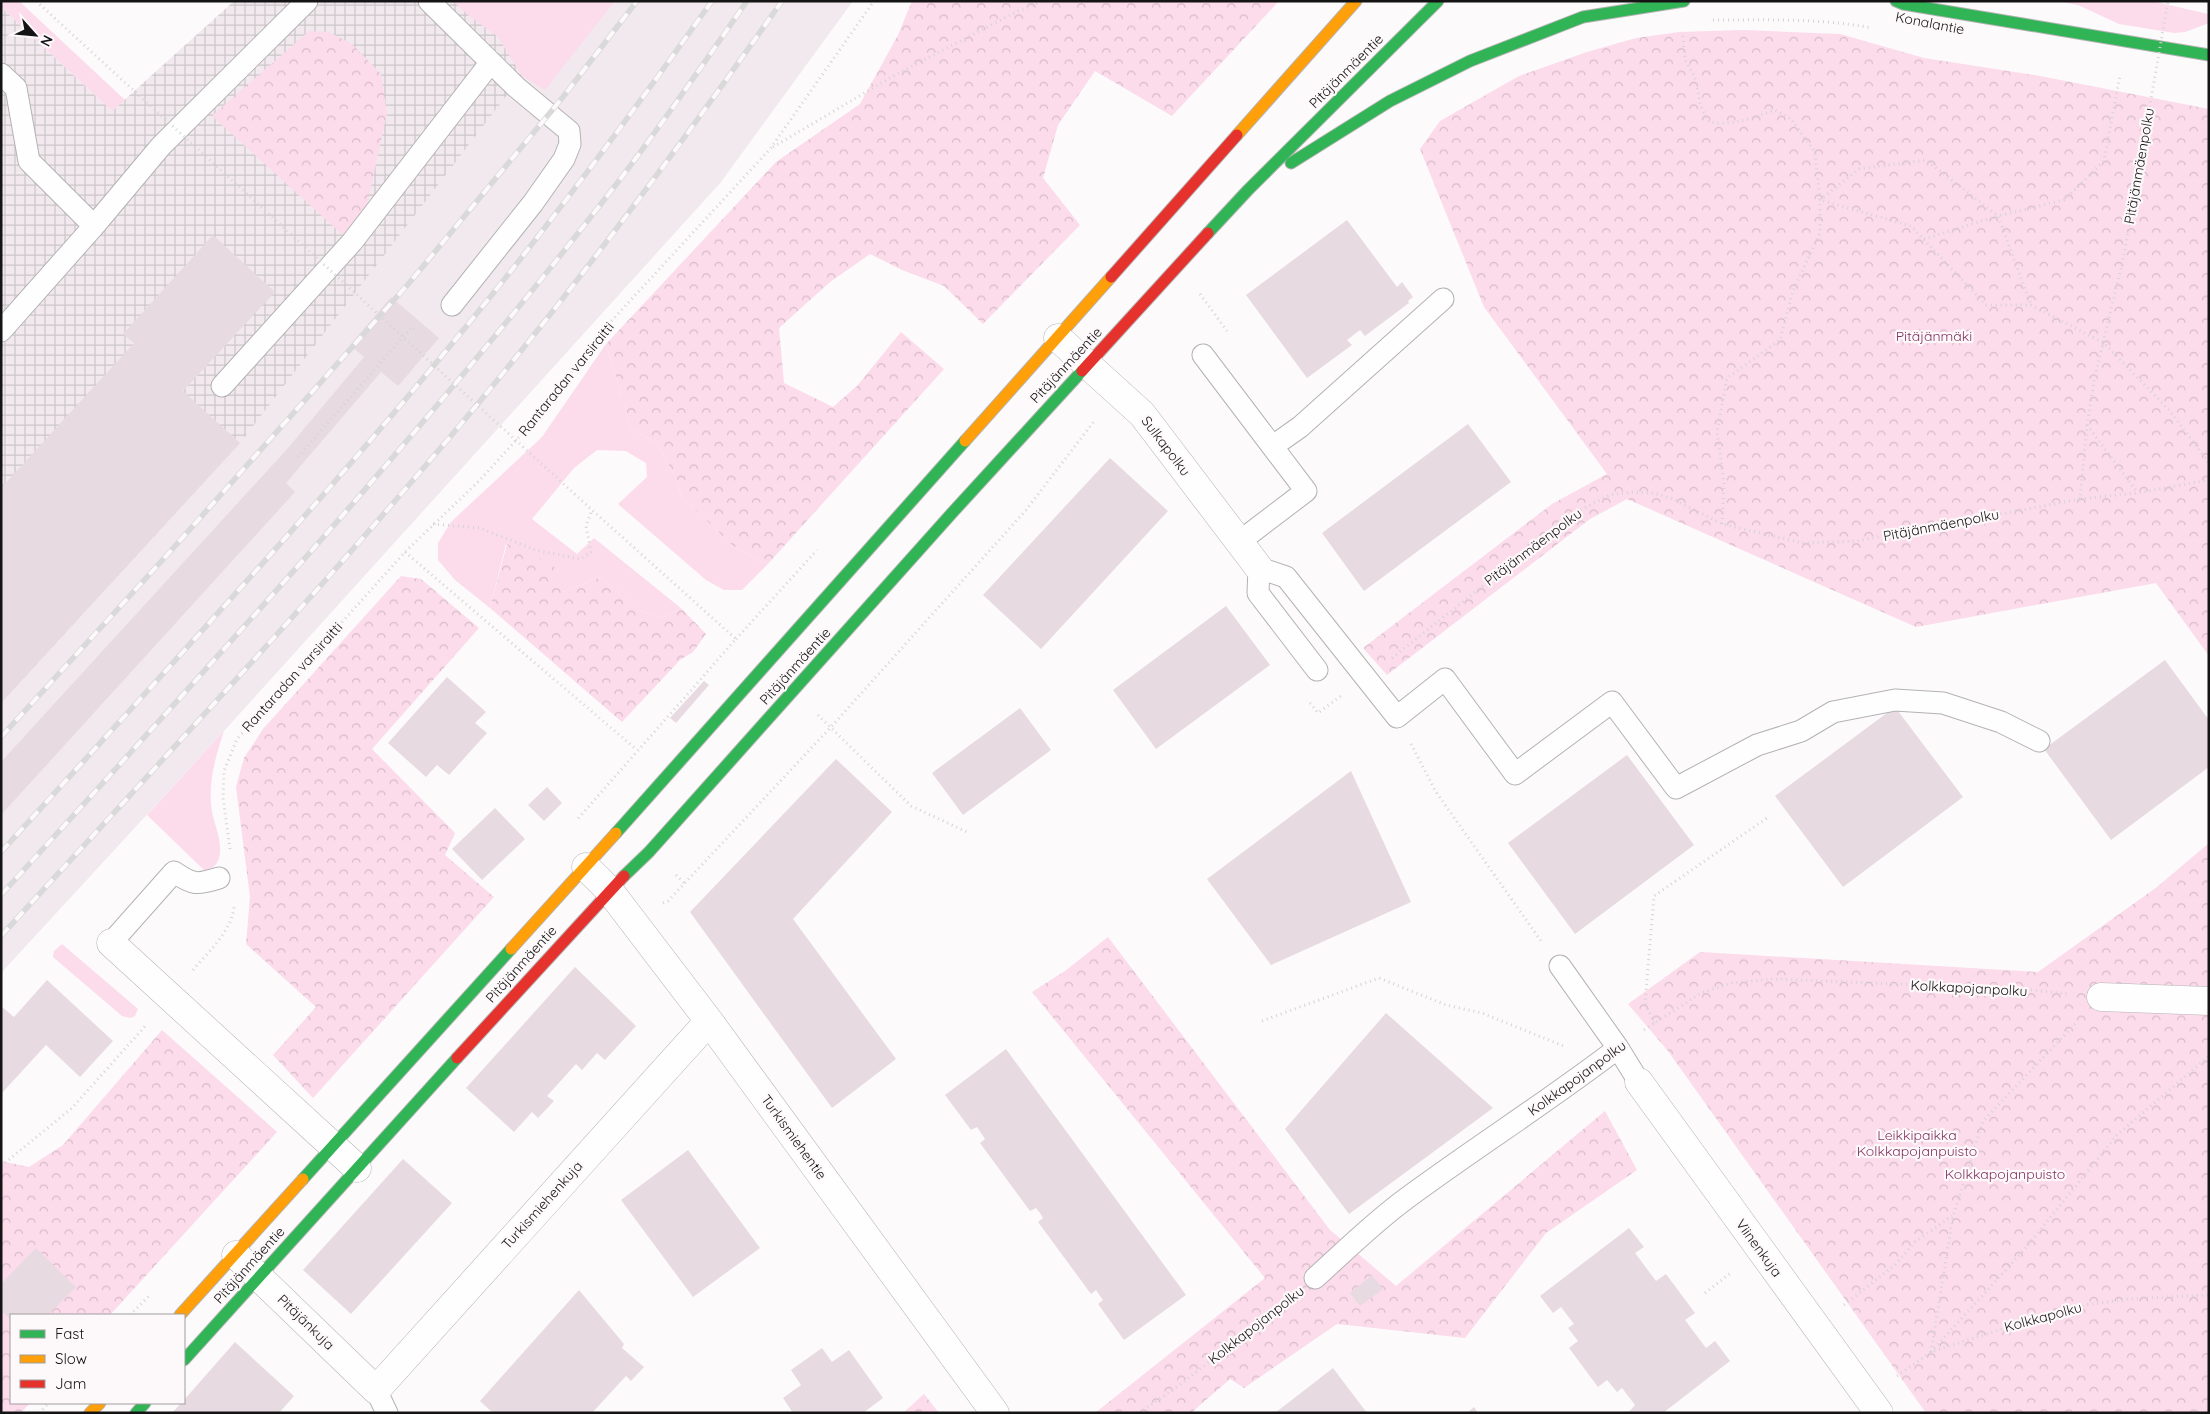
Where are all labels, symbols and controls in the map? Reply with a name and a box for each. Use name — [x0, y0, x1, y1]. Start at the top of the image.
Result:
street label: Konalantie — [1894, 8, 1966, 38]
north arrow — [10, 10, 60, 60]
street label: Pitäjänmäentie — [1305, 30, 1387, 112]
text: N — [36, 32, 57, 50]
street label: Pitäjänmäenpolku — [2120, 106, 2158, 226]
street label: Rantaradan varsiraitti — [514, 318, 618, 440]
street label: Pitäjänmäentie — [1026, 323, 1106, 407]
park label: Pitäjänmäki — [1896, 327, 1972, 345]
street label: Sulkapolku — [1138, 412, 1194, 480]
street label: Pitäjänmäenpolku — [1481, 504, 1585, 590]
street label: Pitäjänmäenpolku — [1881, 505, 2001, 545]
street label: Rantaradan varsiraitti — [238, 618, 346, 736]
street label: Pitäjänmäentie — [756, 624, 834, 708]
street label: Pitäjänmäentie — [482, 922, 560, 1006]
street label: Kolkkapojanpolku — [1910, 976, 2028, 1000]
street label: Kolkkapojanpolku — [1524, 1036, 1630, 1120]
street label: Turkismiehentie — [757, 1091, 831, 1183]
park label: Leikkipaikka Kolkkapojanpuisto — [1857, 1126, 1977, 1160]
street label: Turkismiehenkuja — [498, 1157, 586, 1253]
park label: Kolkkapojanpuisto — [1945, 1165, 2065, 1183]
street label: Viinenkuja — [1732, 1216, 1786, 1280]
street label: Pitäjänmäentie — [210, 1223, 288, 1307]
street label: Kolkkapojanpolku — [1204, 1282, 1308, 1368]
street label: Pitäjänkuja — [274, 1290, 338, 1354]
street label: Kolkkapolku — [2002, 1298, 2084, 1336]
legend — [10, 1314, 185, 1404]
text: Fast — [55, 1324, 84, 1343]
text: Slow — [55, 1349, 87, 1368]
text: Jam — [55, 1374, 86, 1393]

